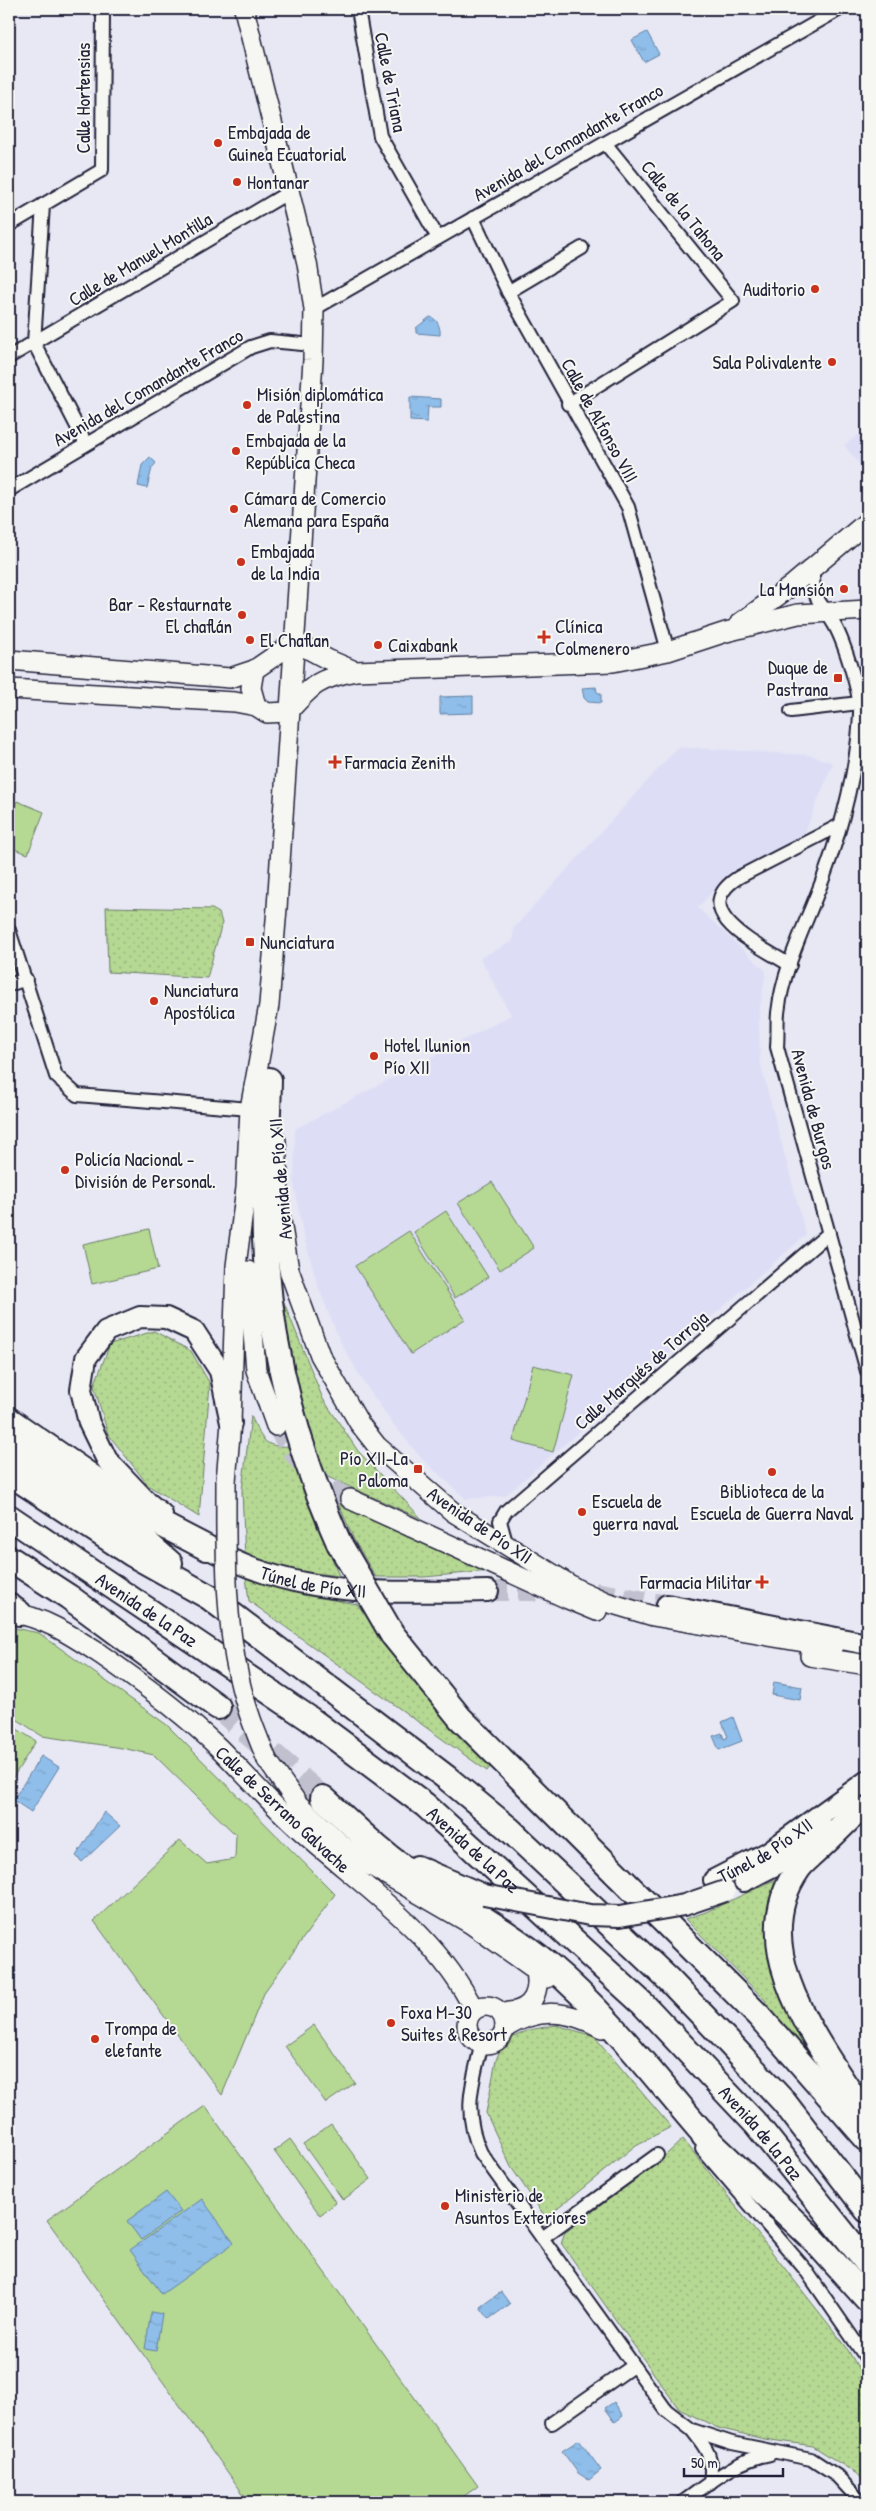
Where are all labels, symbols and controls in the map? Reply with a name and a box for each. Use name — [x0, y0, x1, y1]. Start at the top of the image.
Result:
street label: Calle de Triana — [369, 30, 414, 135]
street label: Calle Hortensias — [70, 43, 96, 153]
street label: Avenida del Comandante Franco — [468, 77, 668, 207]
place label: Embajada de Guinea Ecuatorial — [228, 119, 347, 167]
marker: Embajada de Guinea Ecuatorial — [212, 137, 224, 149]
street label: Calle de la Tahona — [635, 154, 733, 266]
place label: Hontanar — [247, 169, 310, 195]
marker: Hontanar — [231, 176, 243, 188]
street label: Calle de Manuel Montilla — [63, 206, 217, 312]
place label: Auditorio — [743, 276, 805, 302]
marker: Auditorio — [809, 283, 821, 295]
street label: Avenida del Comandante Franco — [48, 322, 248, 452]
place label: Sala Polivalente — [713, 349, 822, 375]
street label: Calle de Alfonso VIII — [555, 353, 645, 487]
marker: Sala Polivalente — [826, 356, 838, 368]
place label: Misión diplomática de Palestina — [257, 381, 384, 429]
marker: Misión diplomática de Palestina — [241, 399, 253, 411]
place label: Embajada de la República Checa — [246, 427, 356, 475]
marker: Embajada de la República Checa — [230, 445, 242, 457]
place label: Cámara de Comercio Alemana para España — [244, 485, 389, 533]
marker: Cámara de Comercio Alemana para España — [228, 503, 240, 515]
place label: Embajada de la India — [251, 538, 320, 586]
marker: Embajada de la India — [235, 556, 247, 568]
place label: La Mansión — [760, 576, 834, 602]
marker: La Mansión — [838, 583, 850, 595]
place label: Bar - Restaurnate El chaflán — [109, 591, 232, 639]
marker: Bar - Restaurnate El chaflán — [236, 609, 248, 621]
place label: Clínica Colmenero — [555, 613, 630, 661]
place label: El Chaflan — [260, 627, 329, 653]
marker: Clínica Colmenero — [537, 630, 551, 644]
place label: Caixabank — [388, 632, 458, 658]
marker: El Chaflan — [244, 634, 256, 646]
marker: Caixabank — [372, 639, 384, 651]
place label: Duque de Pastrana — [767, 654, 829, 702]
marker: Duque de Pastrana — [832, 672, 844, 684]
place label: Farmacia Zenith — [344, 749, 455, 775]
marker: Farmacia Zenith — [329, 756, 341, 768]
place label: Nunciatura — [260, 929, 335, 955]
marker: Nunciatura — [244, 936, 256, 948]
place label: Nunciatura Apostólica — [164, 977, 239, 1025]
marker: Nunciatura Apostólica — [148, 995, 160, 1007]
place label: Hotel Ilunion Pío XII — [384, 1032, 470, 1080]
street label: Avenida de Burgos — [785, 1046, 843, 1172]
marker: Hotel Ilunion Pío XII — [368, 1050, 380, 1062]
street label: Avenida de Pío XII — [262, 1117, 298, 1241]
place label: Policía Nacional - División de Personal. — [75, 1146, 216, 1194]
marker: Policía Nacional - División de Personal. — [59, 1164, 71, 1176]
street label: Calle Marqués de Torroja — [568, 1304, 714, 1436]
place label: Pío XII-La Paloma — [340, 1445, 409, 1493]
marker: Pío XII-La Paloma — [412, 1463, 424, 1475]
marker: Biblioteca de la Escuela de Guerra Naval — [766, 1466, 778, 1478]
place label: Biblioteca de la Escuela de Guerra Naval — [691, 1478, 854, 1526]
street label: Avenida de Pío XII — [422, 1480, 538, 1570]
place label: Escuela de guerra naval — [592, 1488, 679, 1536]
marker: Escuela de guerra naval — [576, 1506, 588, 1518]
street label: Túnel de Pío XII — [257, 1559, 367, 1604]
street label: Avenida de la Paz — [91, 1566, 203, 1653]
place label: Farmacia Militar — [639, 1569, 753, 1595]
marker: Farmacia Militar — [756, 1576, 768, 1588]
street label: Calle de Serrano Galvache — [210, 1740, 357, 1879]
street label: Avenida de la Paz — [422, 1800, 526, 1899]
street label: Túnel de Pío XII — [713, 1811, 818, 1889]
place label: Foxa M-30 Suites & Resort — [400, 1999, 507, 2047]
place label: Trompa de elefante — [105, 2015, 177, 2063]
marker: Foxa M-30 Suites & Resort — [385, 2017, 397, 2029]
marker: Trompa de elefante — [89, 2033, 101, 2045]
street label: Avenida de la Paz — [713, 2079, 809, 2186]
place label: Ministerio de Asuntos Exteriores — [455, 2182, 586, 2230]
marker: Ministerio de Asuntos Exteriores — [439, 2200, 451, 2212]
scale bar — [684, 2446, 782, 2478]
text: 50 m — [691, 2452, 718, 2473]

